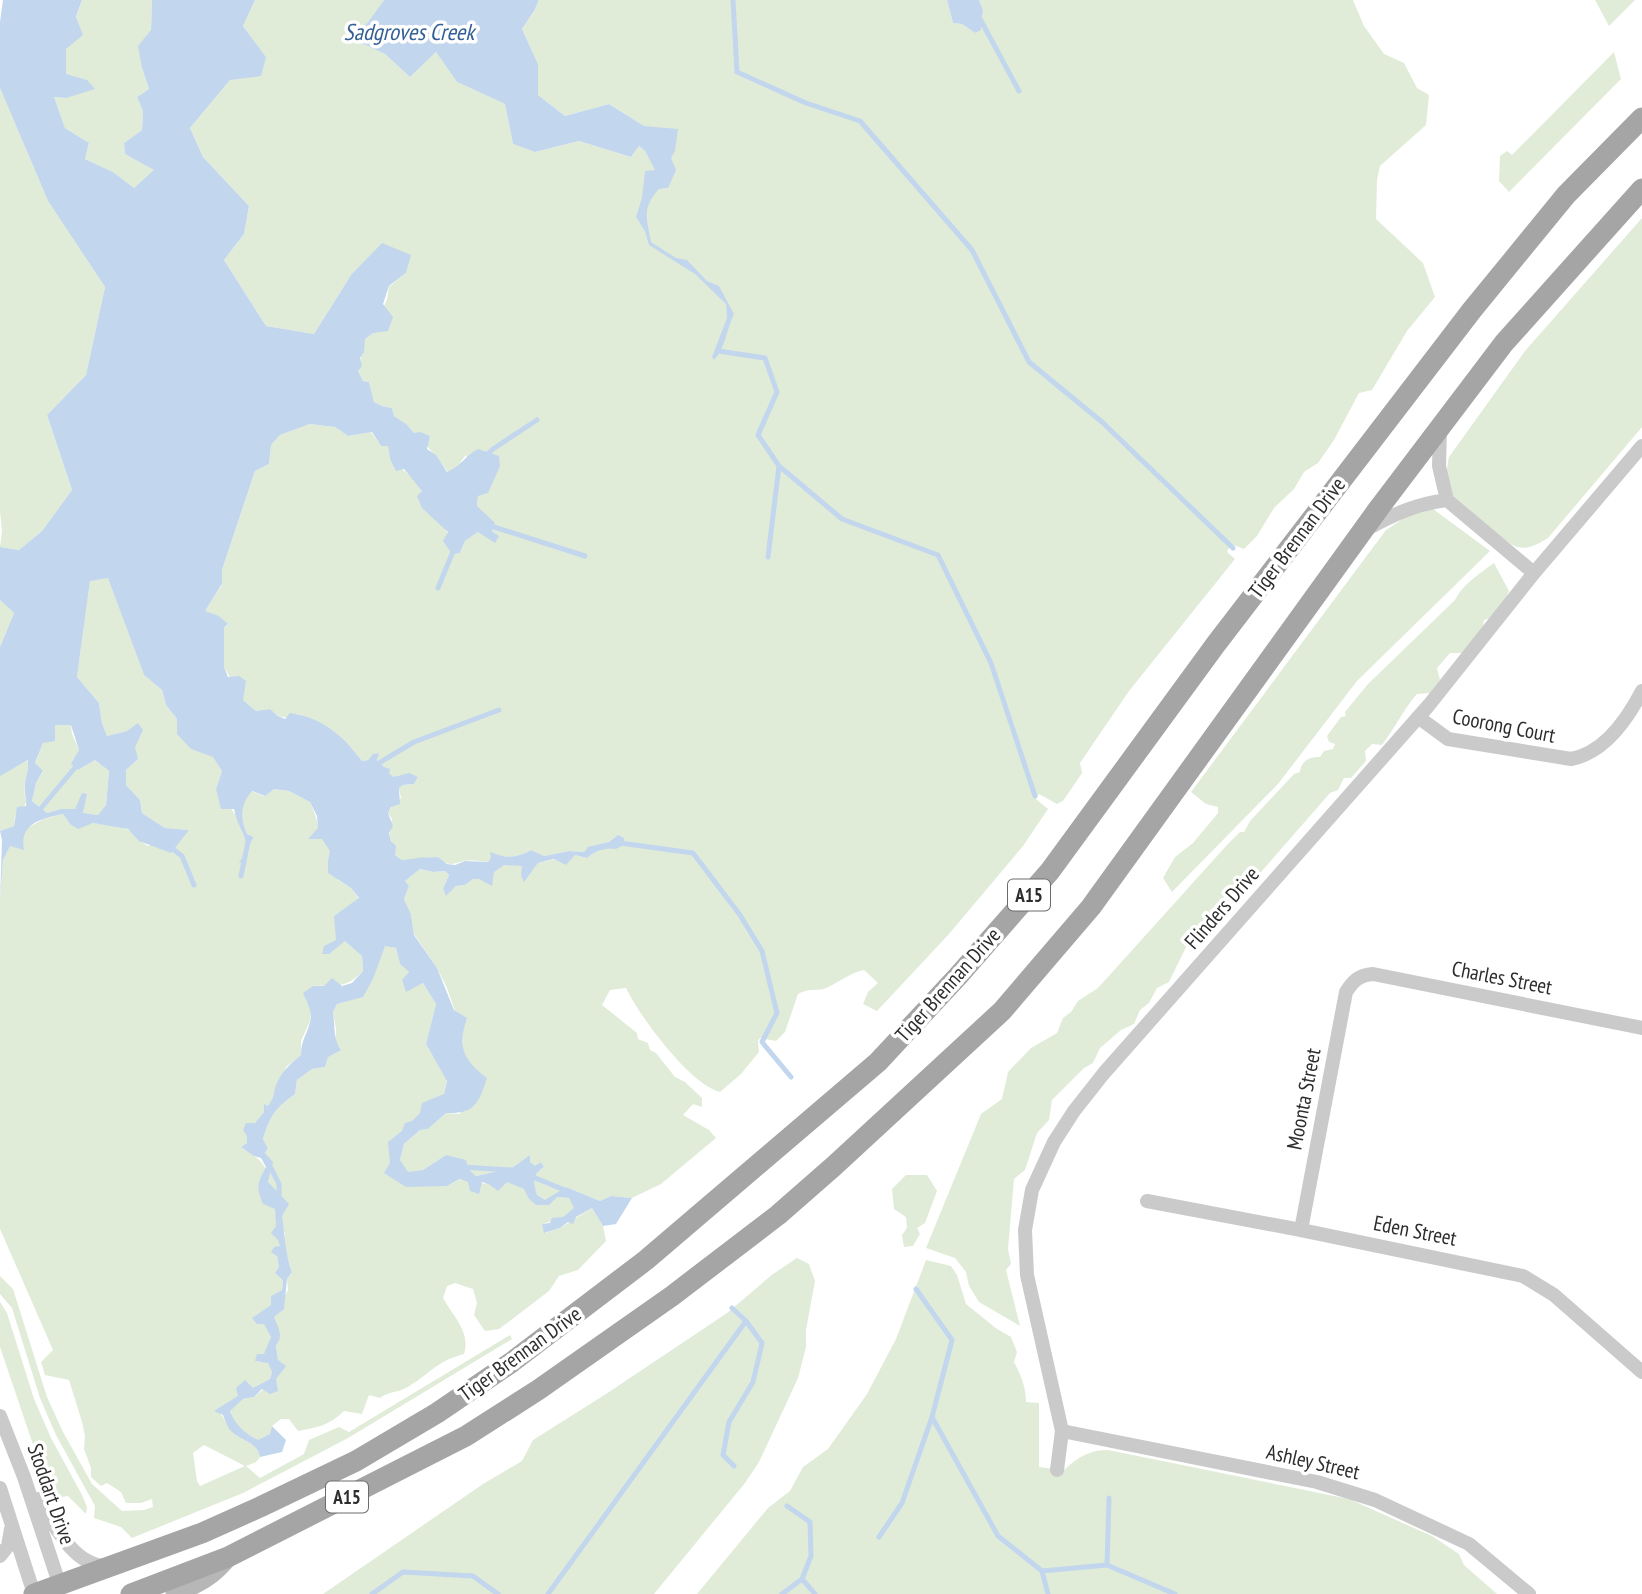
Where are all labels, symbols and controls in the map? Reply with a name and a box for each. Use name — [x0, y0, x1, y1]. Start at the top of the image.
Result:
water label: Sadgroves Creek — [344, 17, 477, 46]
street label: Tiger Brennan Drive — [1242, 472, 1351, 604]
street label: Coorong Court — [1450, 702, 1558, 749]
street label: Flinders Drive — [1178, 861, 1265, 954]
road number: A15 — [1008, 880, 1050, 911]
street label: Tiger Brennan Drive — [889, 922, 1006, 1048]
street label: Charles Street — [1450, 955, 1555, 1000]
street label: Moonta Street — [1280, 1046, 1327, 1152]
street label: Eden Street — [1371, 1209, 1459, 1252]
street label: Tiger Brennan Drive — [453, 1300, 586, 1407]
street label: Ashley Street — [1264, 1438, 1362, 1485]
street label: Stoddart Drive — [22, 1440, 81, 1548]
road number: A15 — [326, 1482, 368, 1512]

